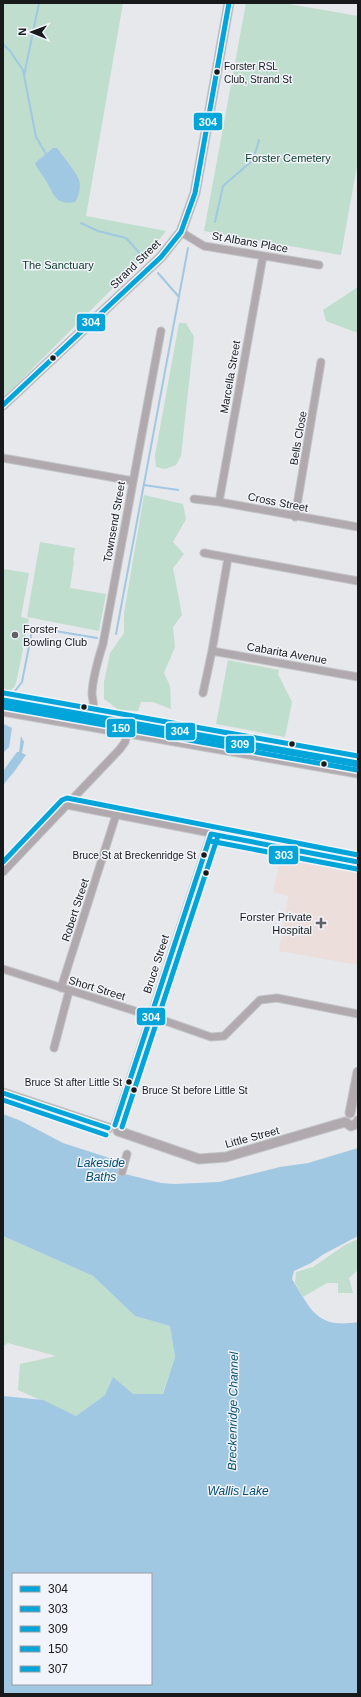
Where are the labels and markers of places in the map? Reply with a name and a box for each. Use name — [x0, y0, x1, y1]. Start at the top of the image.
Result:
place label: Forster RSL Club, Strand St — [224, 61, 292, 85]
marker: Forster RSL Club, Strand St — [212, 67, 222, 77]
unlabelled marker — [48, 353, 58, 363]
place label: Forster Bowling Club — [23, 623, 87, 648]
marker: Forster Bowling Club — [10, 630, 20, 640]
unlabelled marker — [79, 702, 89, 712]
unlabelled marker — [287, 739, 297, 749]
unlabelled marker — [319, 759, 329, 769]
place label: Bruce St at Breckenridge St — [73, 850, 196, 861]
marker: Bruce St at Breckenridge St — [199, 850, 209, 860]
unlabelled marker — [201, 868, 211, 878]
place label: Forster Private Hospital — [240, 911, 312, 936]
marker: Forster Private Hospital — [315, 917, 327, 929]
place label: Bruce St after Little St — [25, 1077, 122, 1088]
marker: Bruce St after Little St — [124, 1077, 134, 1087]
marker: Bruce St before Little St — [129, 1085, 139, 1095]
place label: Bruce St before Little St — [142, 1085, 248, 1096]

